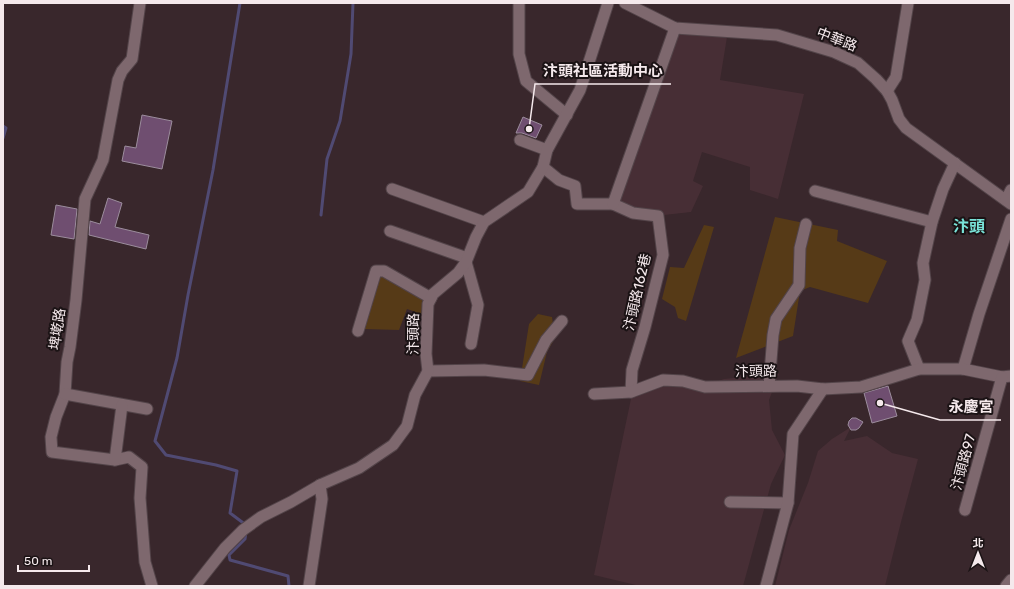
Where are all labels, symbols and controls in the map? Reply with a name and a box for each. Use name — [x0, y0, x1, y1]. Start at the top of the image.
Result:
street label: 中華路 — [814, 24, 859, 55]
callout: 汴頭社區活動中心 — [535, 57, 671, 84]
text: 汴頭社區活動中心 — [543, 62, 663, 80]
district label: 汴頭 — [953, 217, 985, 236]
street label: 汴頭路162巷 — [620, 252, 655, 332]
street label: 埤墘路 — [46, 307, 69, 351]
street label: 汴頭路 — [405, 313, 422, 355]
street label: 汴頭路 — [735, 363, 777, 380]
callout: 永慶宮 — [940, 393, 1001, 420]
text: 永慶宮 — [948, 398, 994, 416]
street label: 汴頭路97 — [948, 432, 979, 492]
north arrow — [958, 533, 998, 573]
text: 北 — [973, 537, 984, 550]
scale bar — [18, 547, 89, 573]
text: 50 m — [24, 554, 52, 568]

